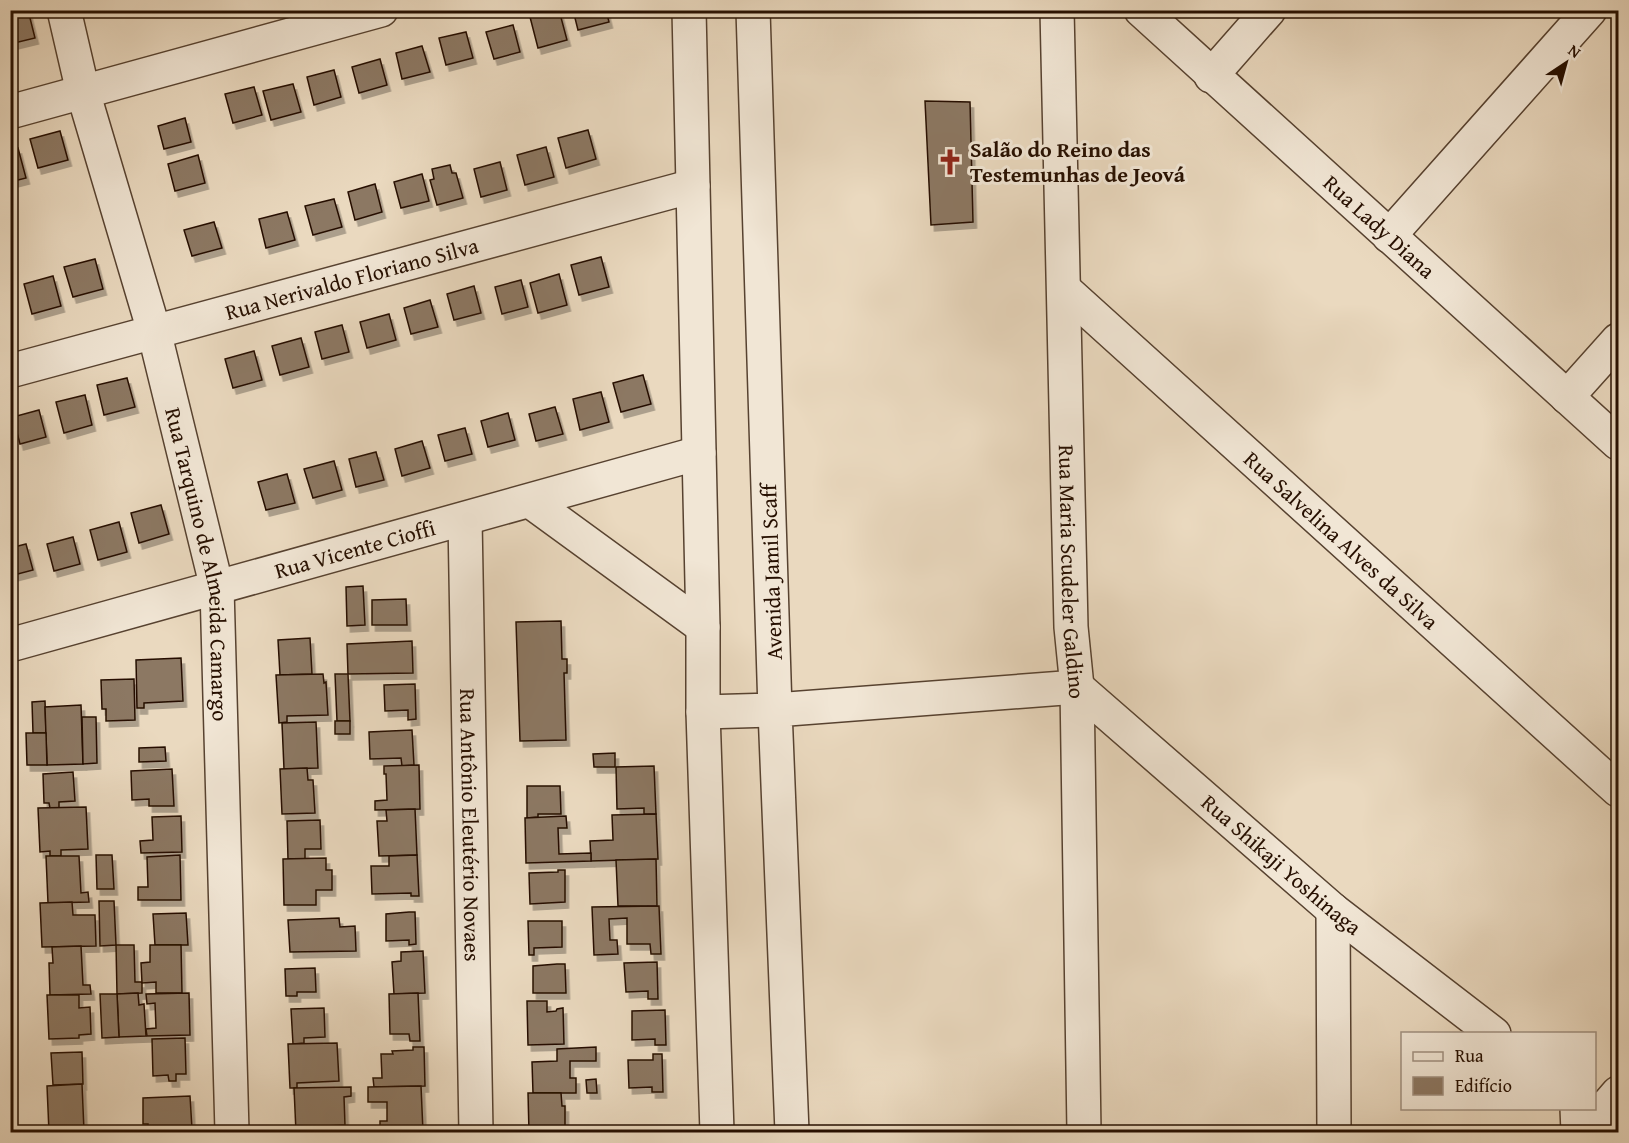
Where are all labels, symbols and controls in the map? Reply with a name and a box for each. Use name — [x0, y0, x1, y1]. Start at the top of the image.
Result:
north arrow — [1536, 33, 1596, 93]
text: N — [1563, 38, 1586, 64]
place label: Salão do Reino das Testemunhas de Jeová — [970, 133, 1186, 190]
church icon: Salão do Reino das Testemunhas de Jeová — [935, 147, 965, 177]
street label: Rua Lady Diana — [1316, 167, 1443, 286]
street label: Rua Nerivaldo Floriano Silva — [221, 229, 482, 328]
street label: Rua Tarquino de Almeida Camargo — [157, 404, 237, 722]
street label: Rua Salvelina Alves da Silva — [1237, 443, 1446, 637]
street label: Rua Maria Scudeler Galdino — [1051, 444, 1093, 699]
street label: Avenida Jamil Scaff — [752, 481, 790, 661]
street label: Rua Vicente Cioffi — [271, 511, 439, 587]
street label: Rua Antônio Eleutério Novaes — [452, 688, 489, 962]
street label: Rua Shikaji Yoshinaga — [1194, 786, 1369, 943]
legend — [1401, 1032, 1596, 1110]
text: Rua — [1455, 1042, 1484, 1069]
text: Edifício — [1455, 1072, 1512, 1099]

